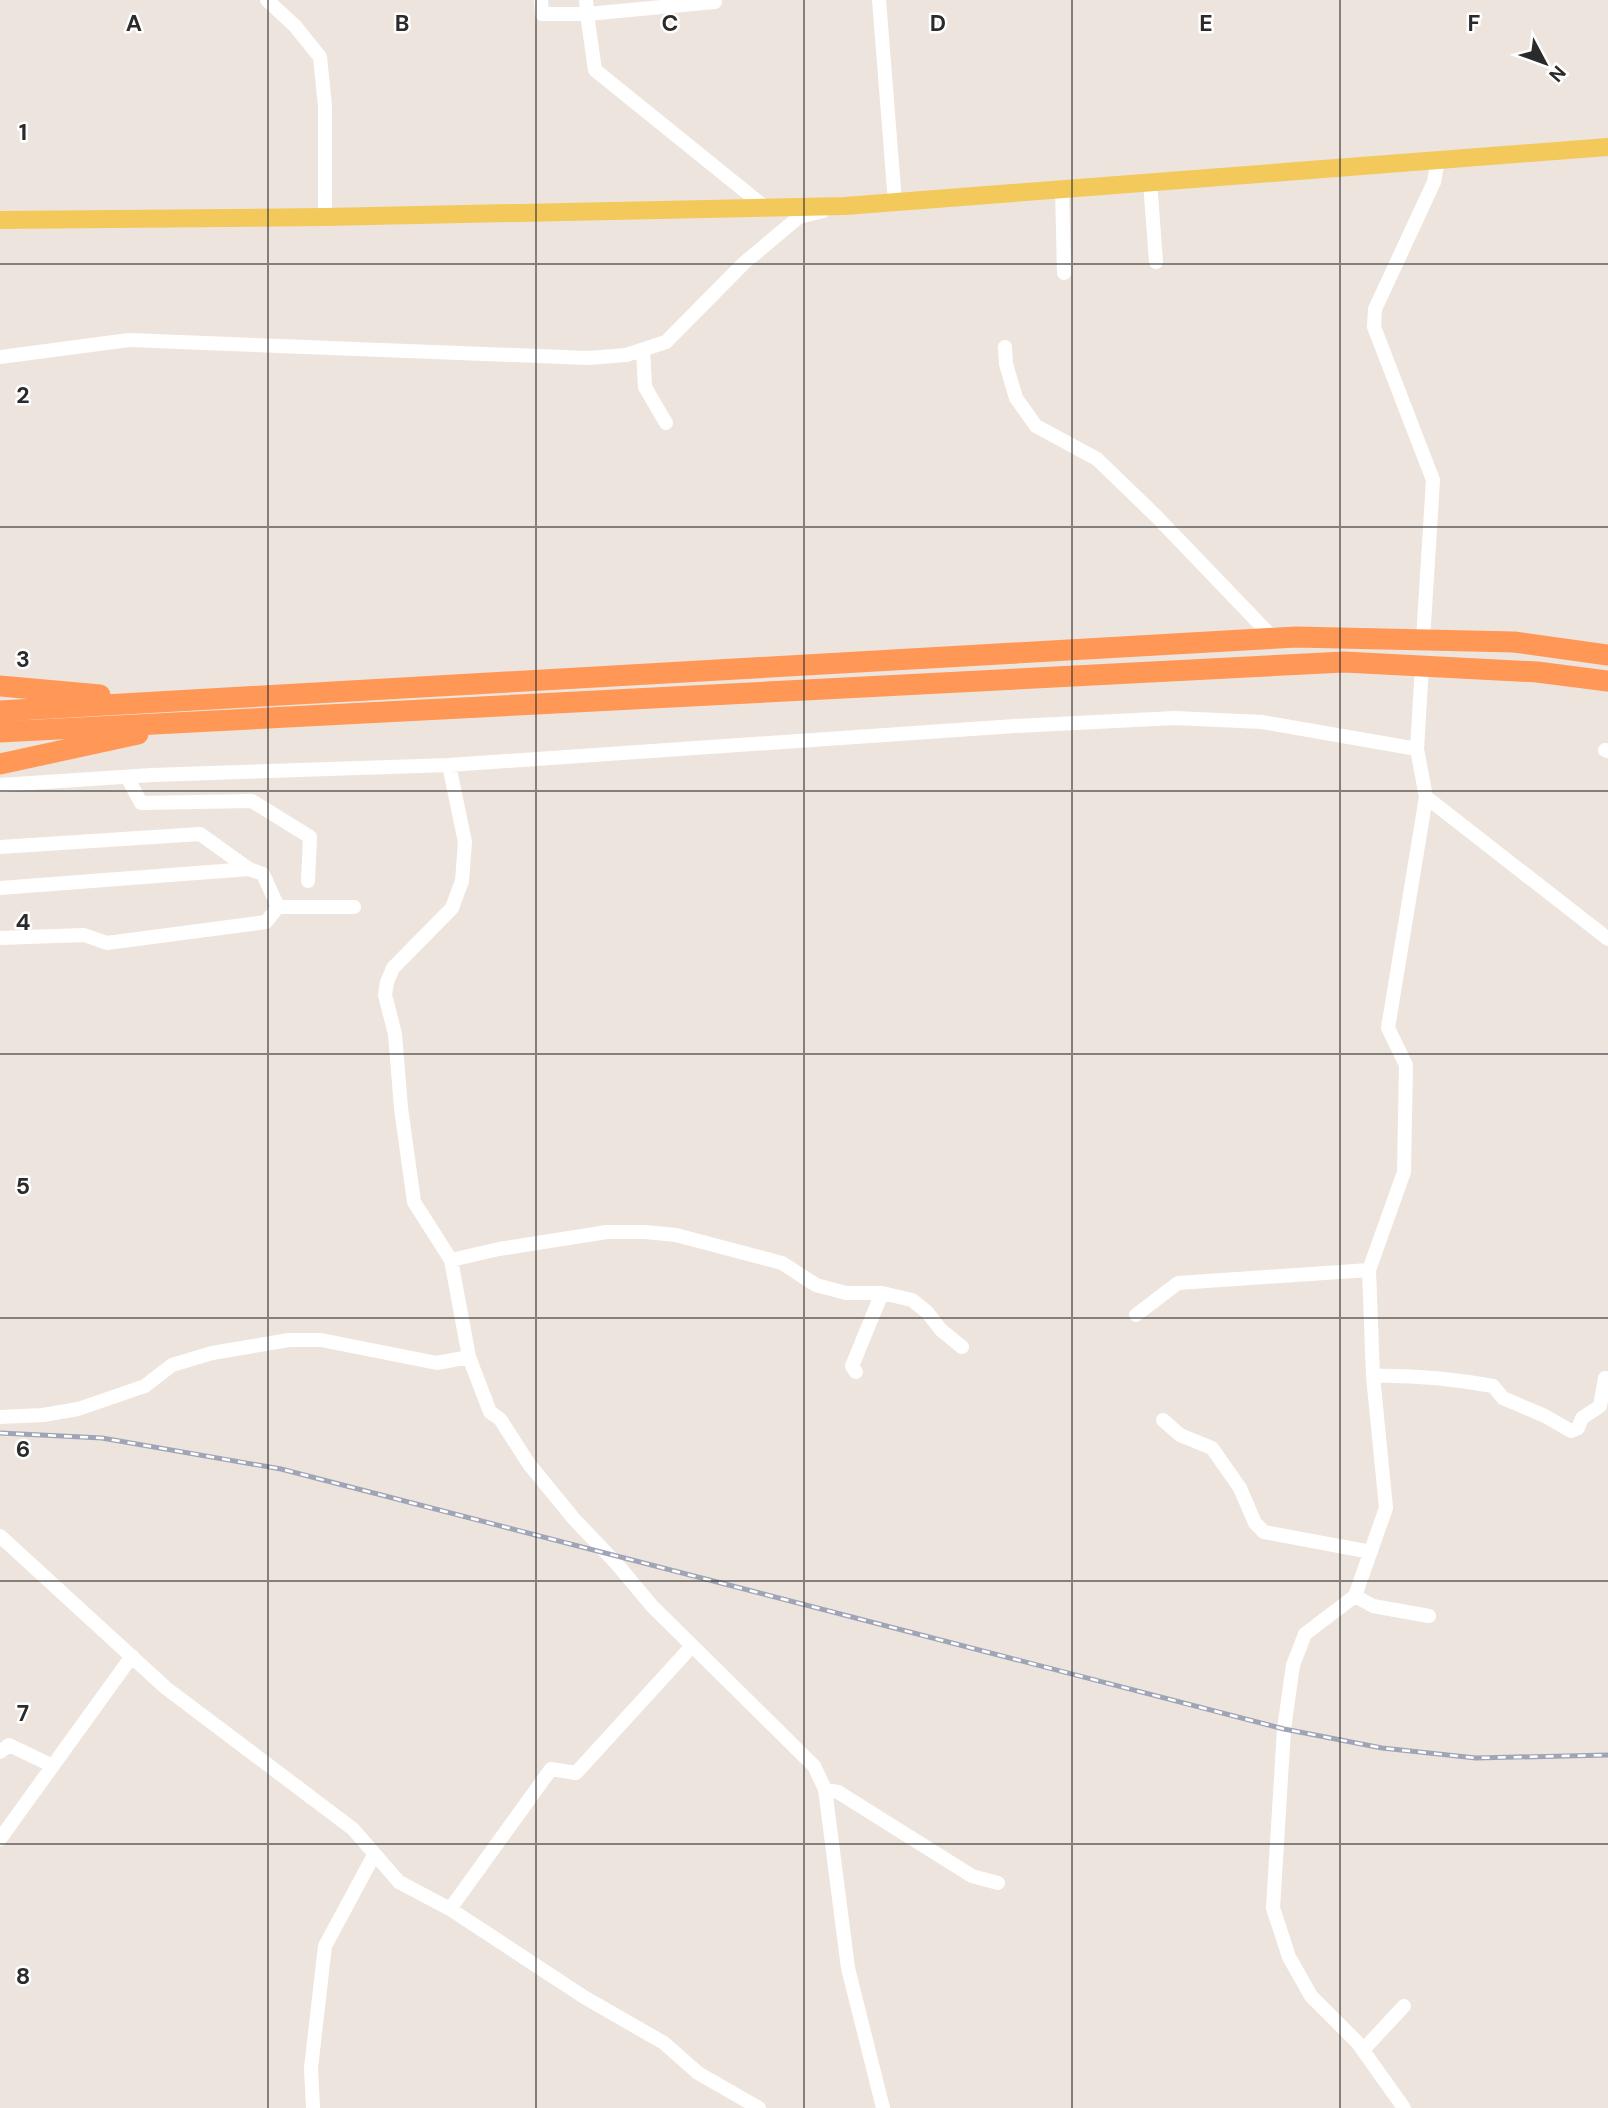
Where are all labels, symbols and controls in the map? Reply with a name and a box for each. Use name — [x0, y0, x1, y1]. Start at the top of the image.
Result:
text: A — [126, 8, 142, 38]
text: B — [395, 8, 409, 38]
text: C — [662, 8, 678, 38]
text: D — [930, 8, 946, 38]
text: E — [1199, 8, 1213, 38]
text: F — [1468, 8, 1481, 38]
north arrow — [1510, 28, 1580, 98]
text: N — [1543, 60, 1571, 87]
text: 1 — [19, 117, 27, 147]
text: 2 — [16, 380, 30, 410]
text: 3 — [16, 644, 30, 674]
text: 4 — [16, 907, 31, 937]
text: 5 — [16, 1171, 30, 1201]
text: 6 — [16, 1434, 30, 1464]
text: 7 — [17, 1698, 29, 1728]
text: 8 — [16, 1961, 30, 1991]

